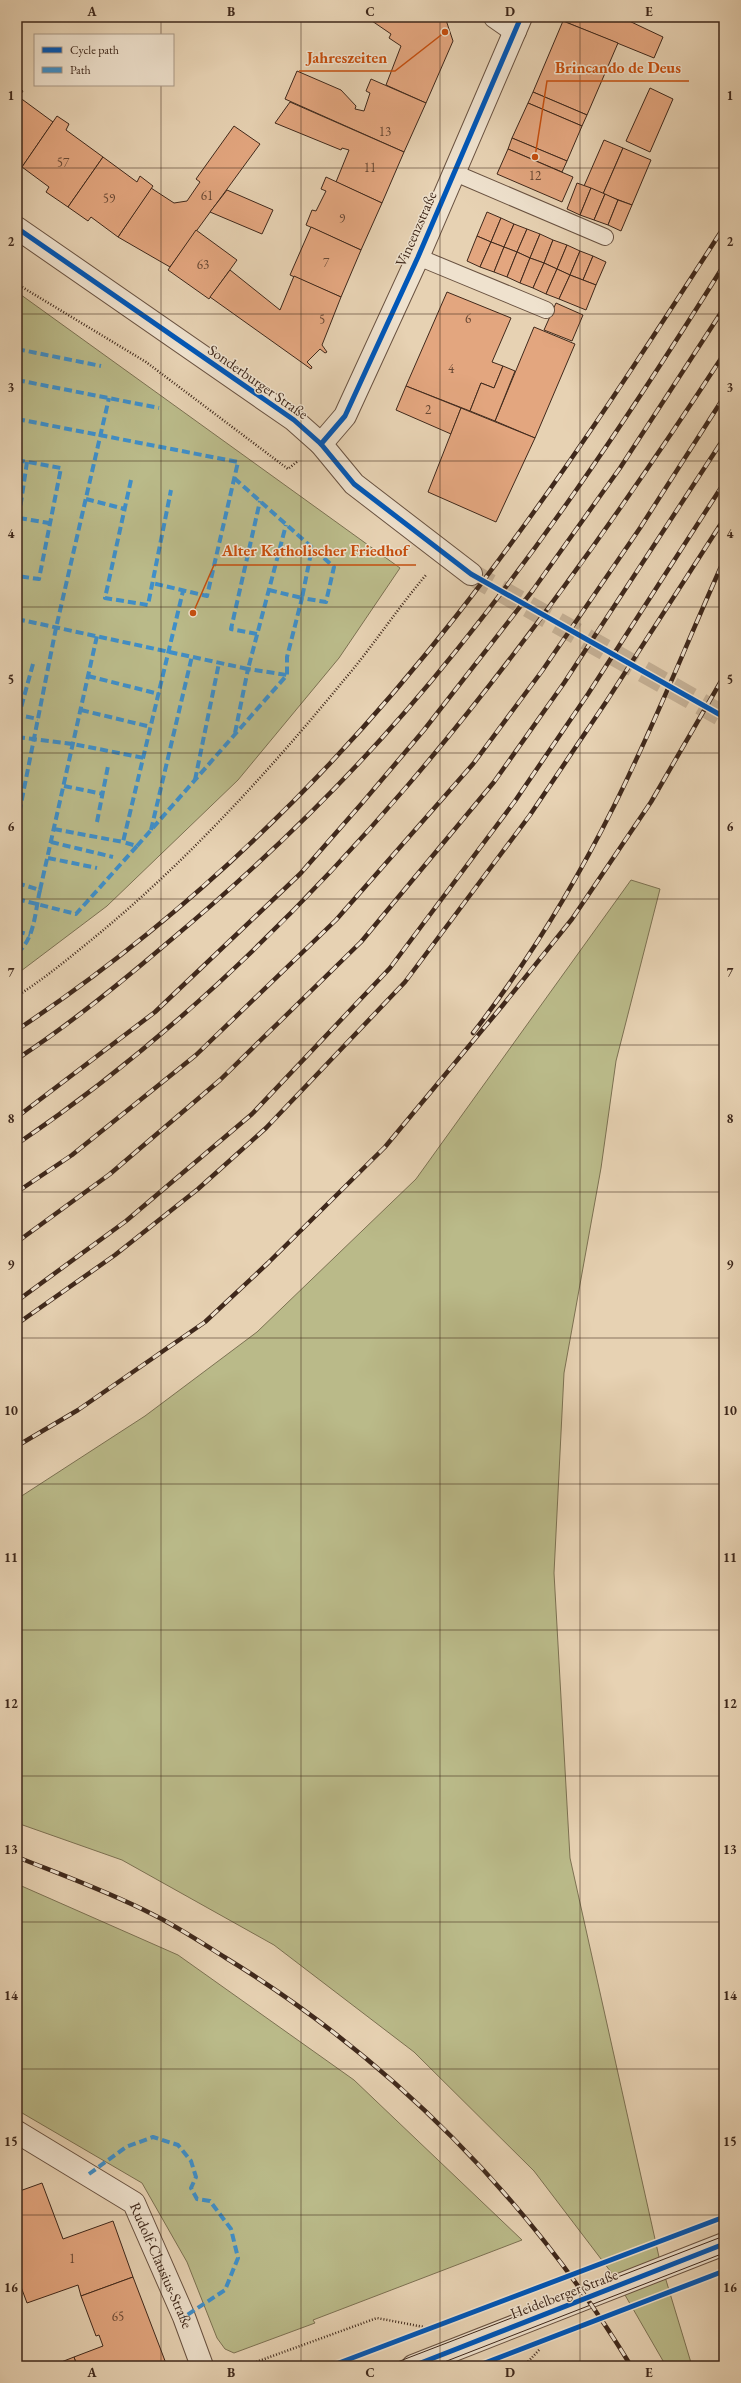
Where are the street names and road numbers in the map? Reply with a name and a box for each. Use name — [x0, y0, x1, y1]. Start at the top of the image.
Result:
street label: Vincenzstraße — [390, 188, 441, 269]
street label: Sonderburger Straße — [205, 340, 312, 423]
street label: Rudolf-Clausius-Straße — [126, 2199, 197, 2331]
street label: Heidelberger Straße — [507, 2264, 620, 2323]

